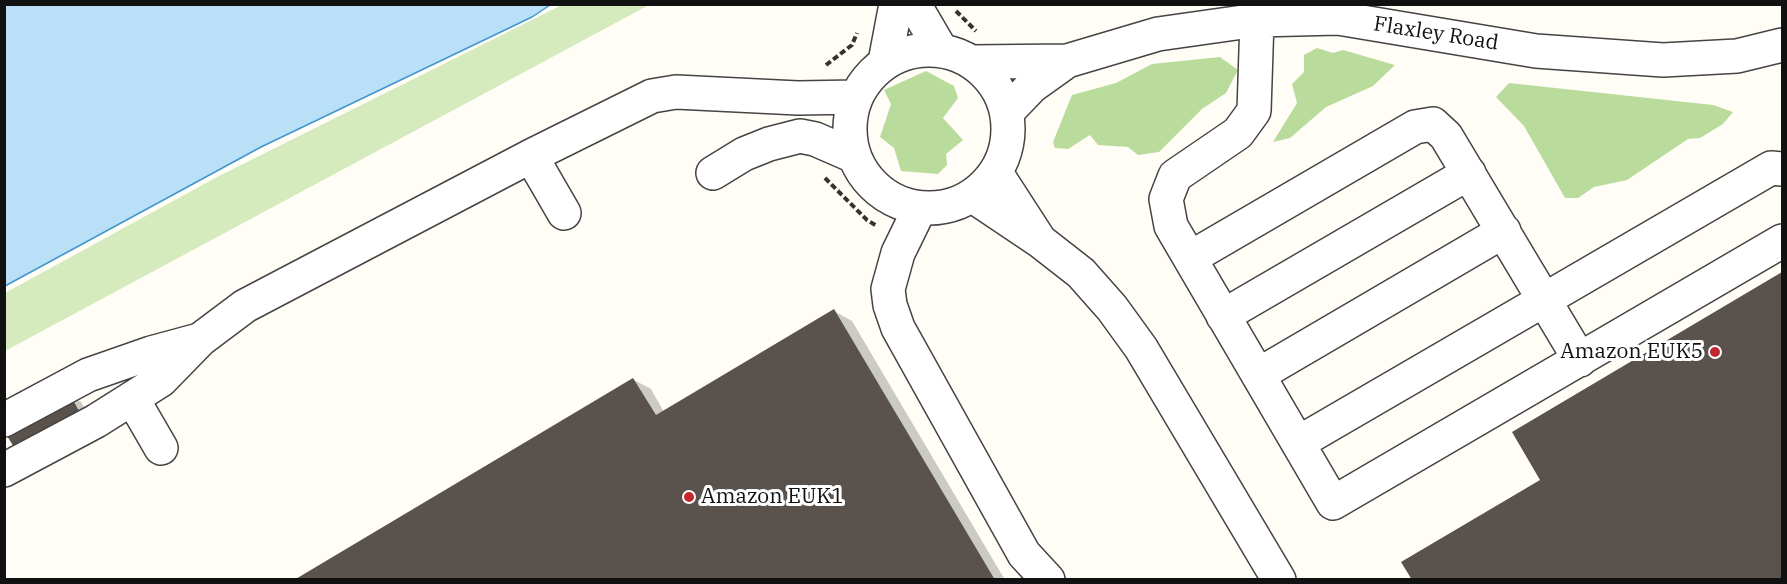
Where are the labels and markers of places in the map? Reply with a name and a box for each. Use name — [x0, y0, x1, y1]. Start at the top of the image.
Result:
place label: Amazon EUK5 — [1560, 339, 1703, 365]
marker: Amazon EUK5 — [1708, 345, 1722, 359]
place label: Amazon EUK1 — [701, 484, 844, 510]
marker: Amazon EUK1 — [682, 490, 696, 504]

